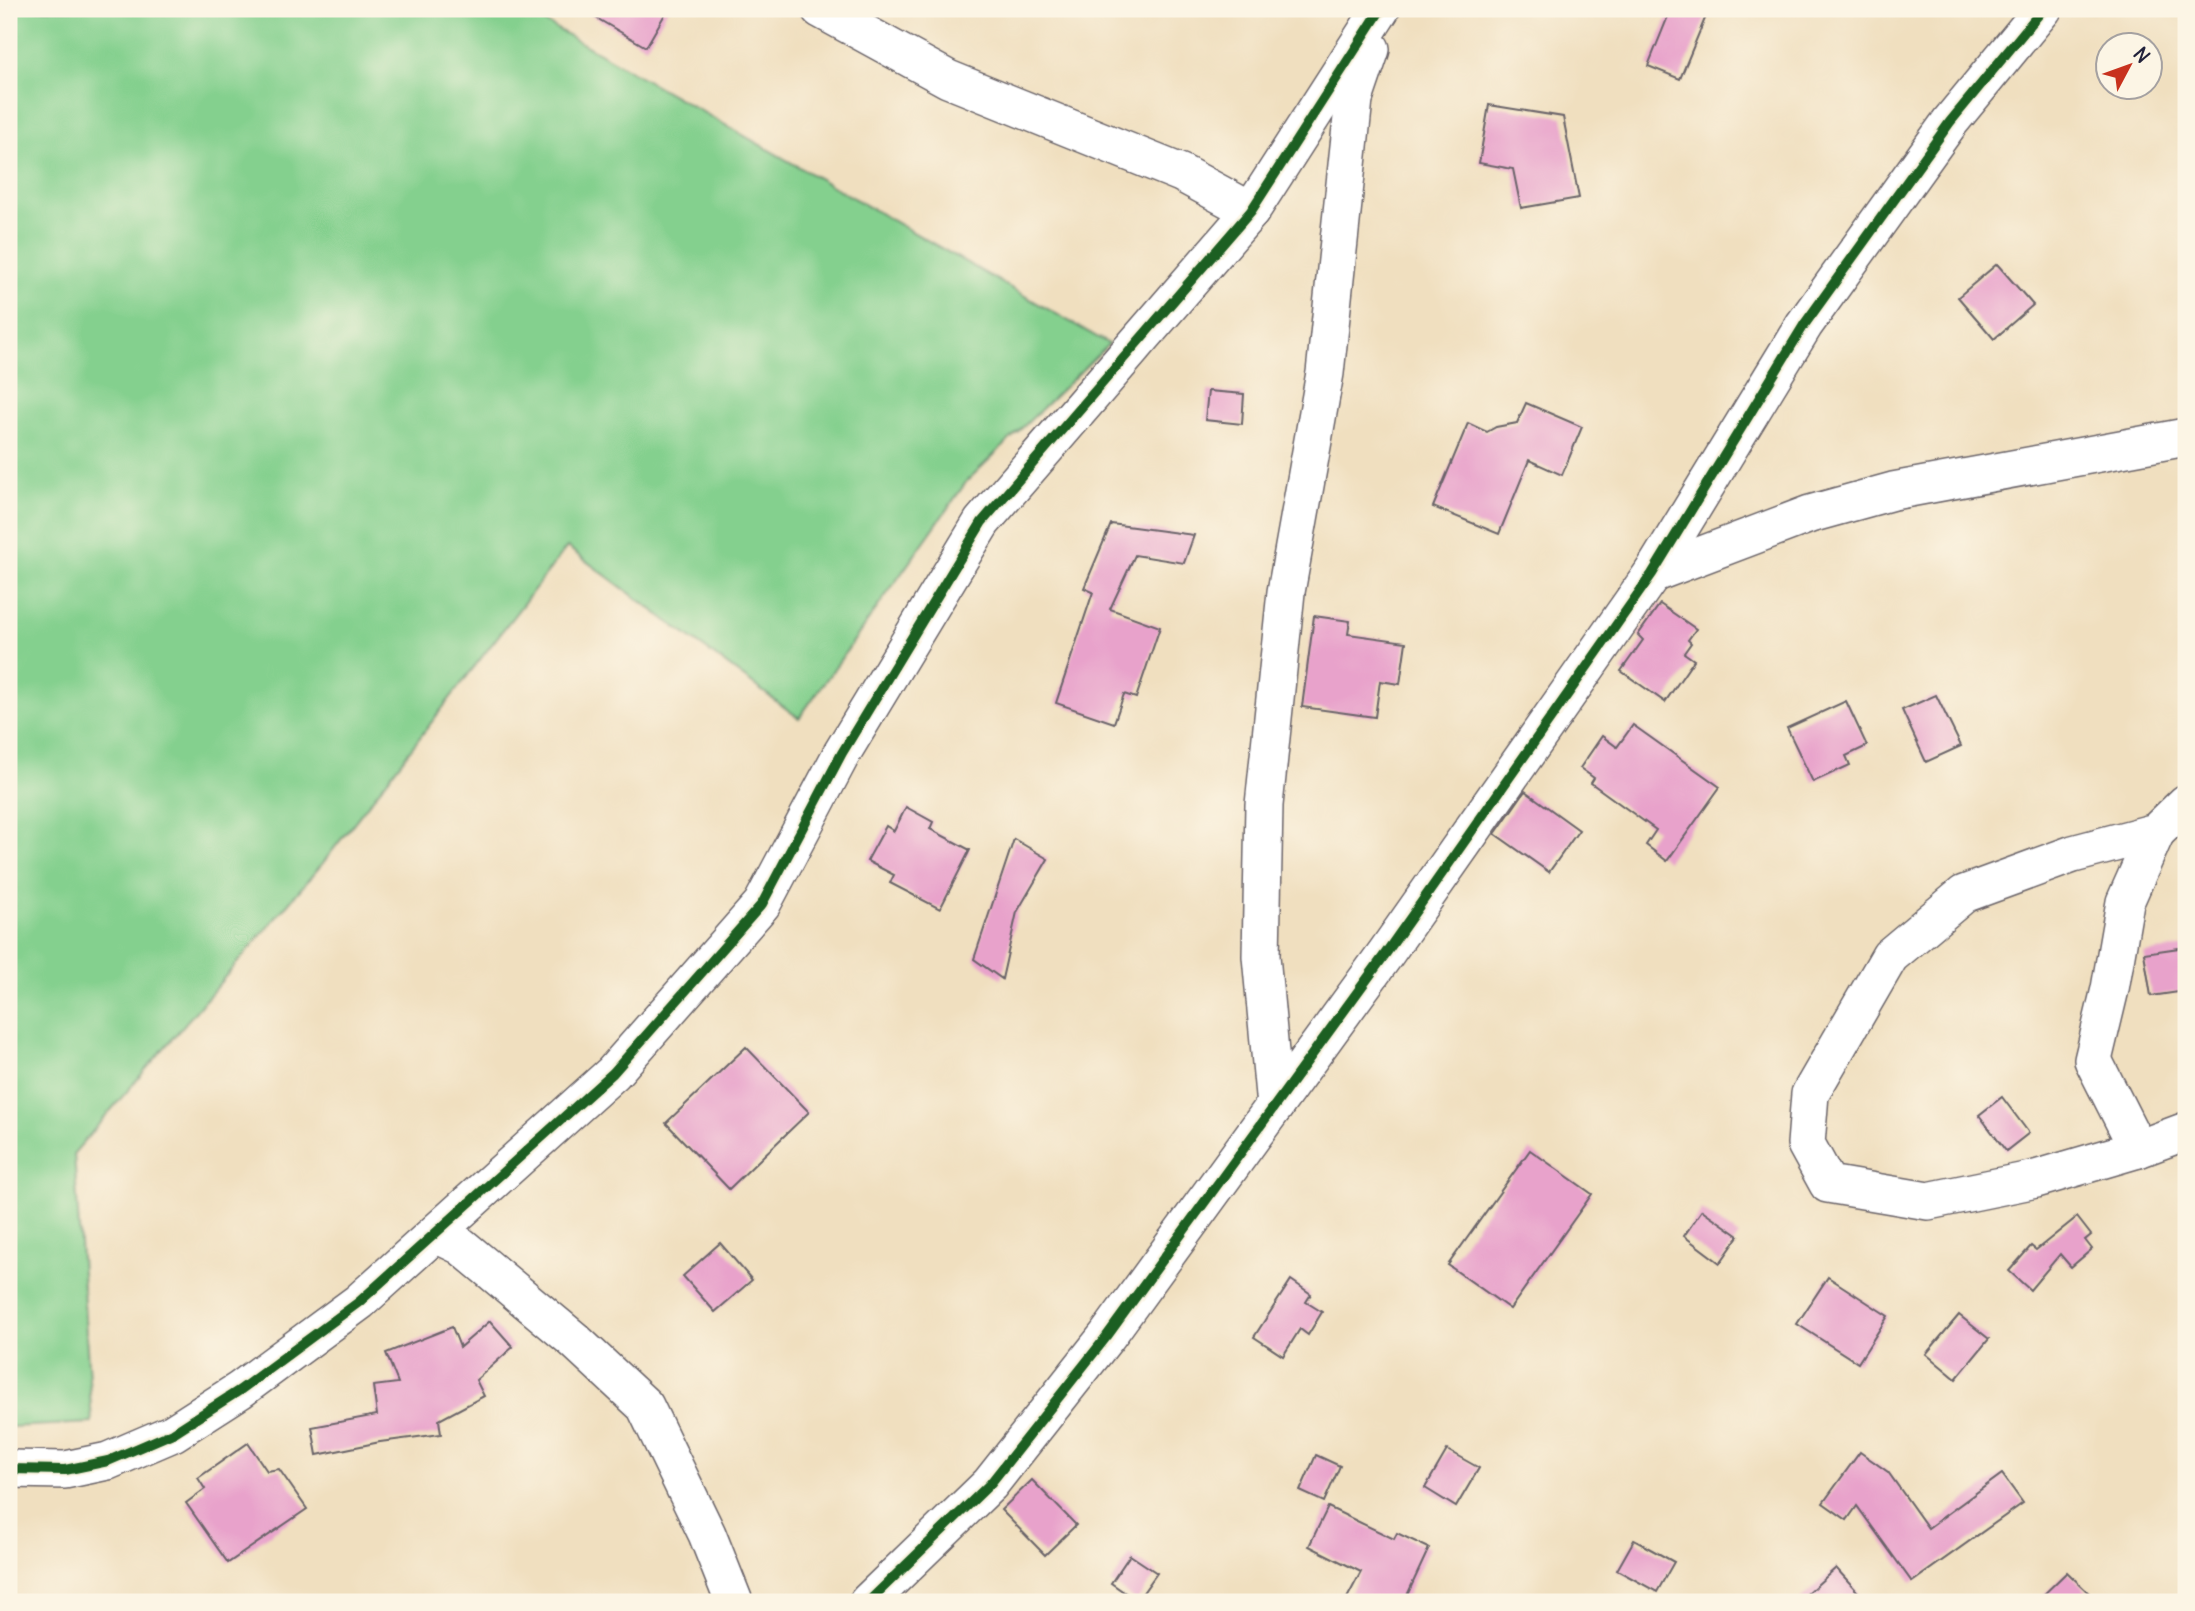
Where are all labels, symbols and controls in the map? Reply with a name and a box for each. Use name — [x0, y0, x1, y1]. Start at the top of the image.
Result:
north arrow — [2094, 32, 2164, 102]
text: N — [2128, 42, 2155, 68]

